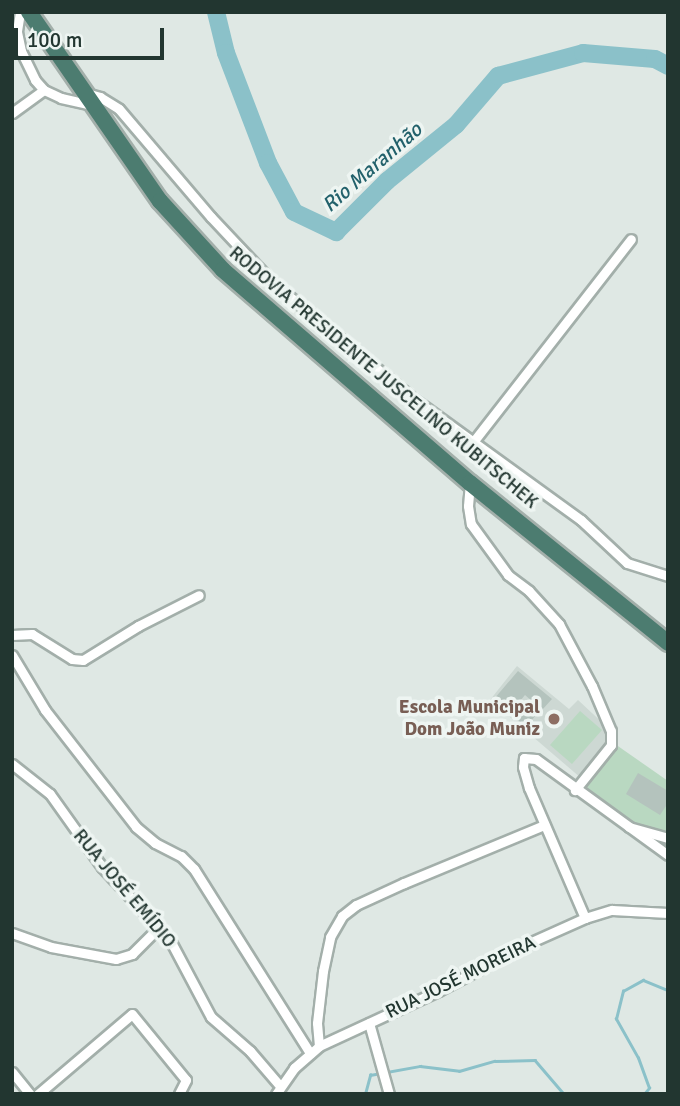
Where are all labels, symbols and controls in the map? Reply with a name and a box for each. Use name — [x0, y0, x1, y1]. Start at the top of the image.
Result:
scale bar — [18, 14, 168, 58]
text: 100 m — [27, 27, 82, 53]
water label: Rio Maranhão — [317, 117, 427, 217]
street label: RODOVIA PRESIDENTE JUSCELINO KUBITSCHEK — [224, 242, 542, 514]
place label: Escola Municipal Dom João Muniz — [399, 697, 540, 741]
marker: Escola Municipal Dom João Muniz — [546, 711, 562, 727]
street label: RUA JOSÉ EMÍDIO — [68, 825, 180, 953]
street label: RUA JOSÉ MOREIRA — [382, 932, 540, 1024]

